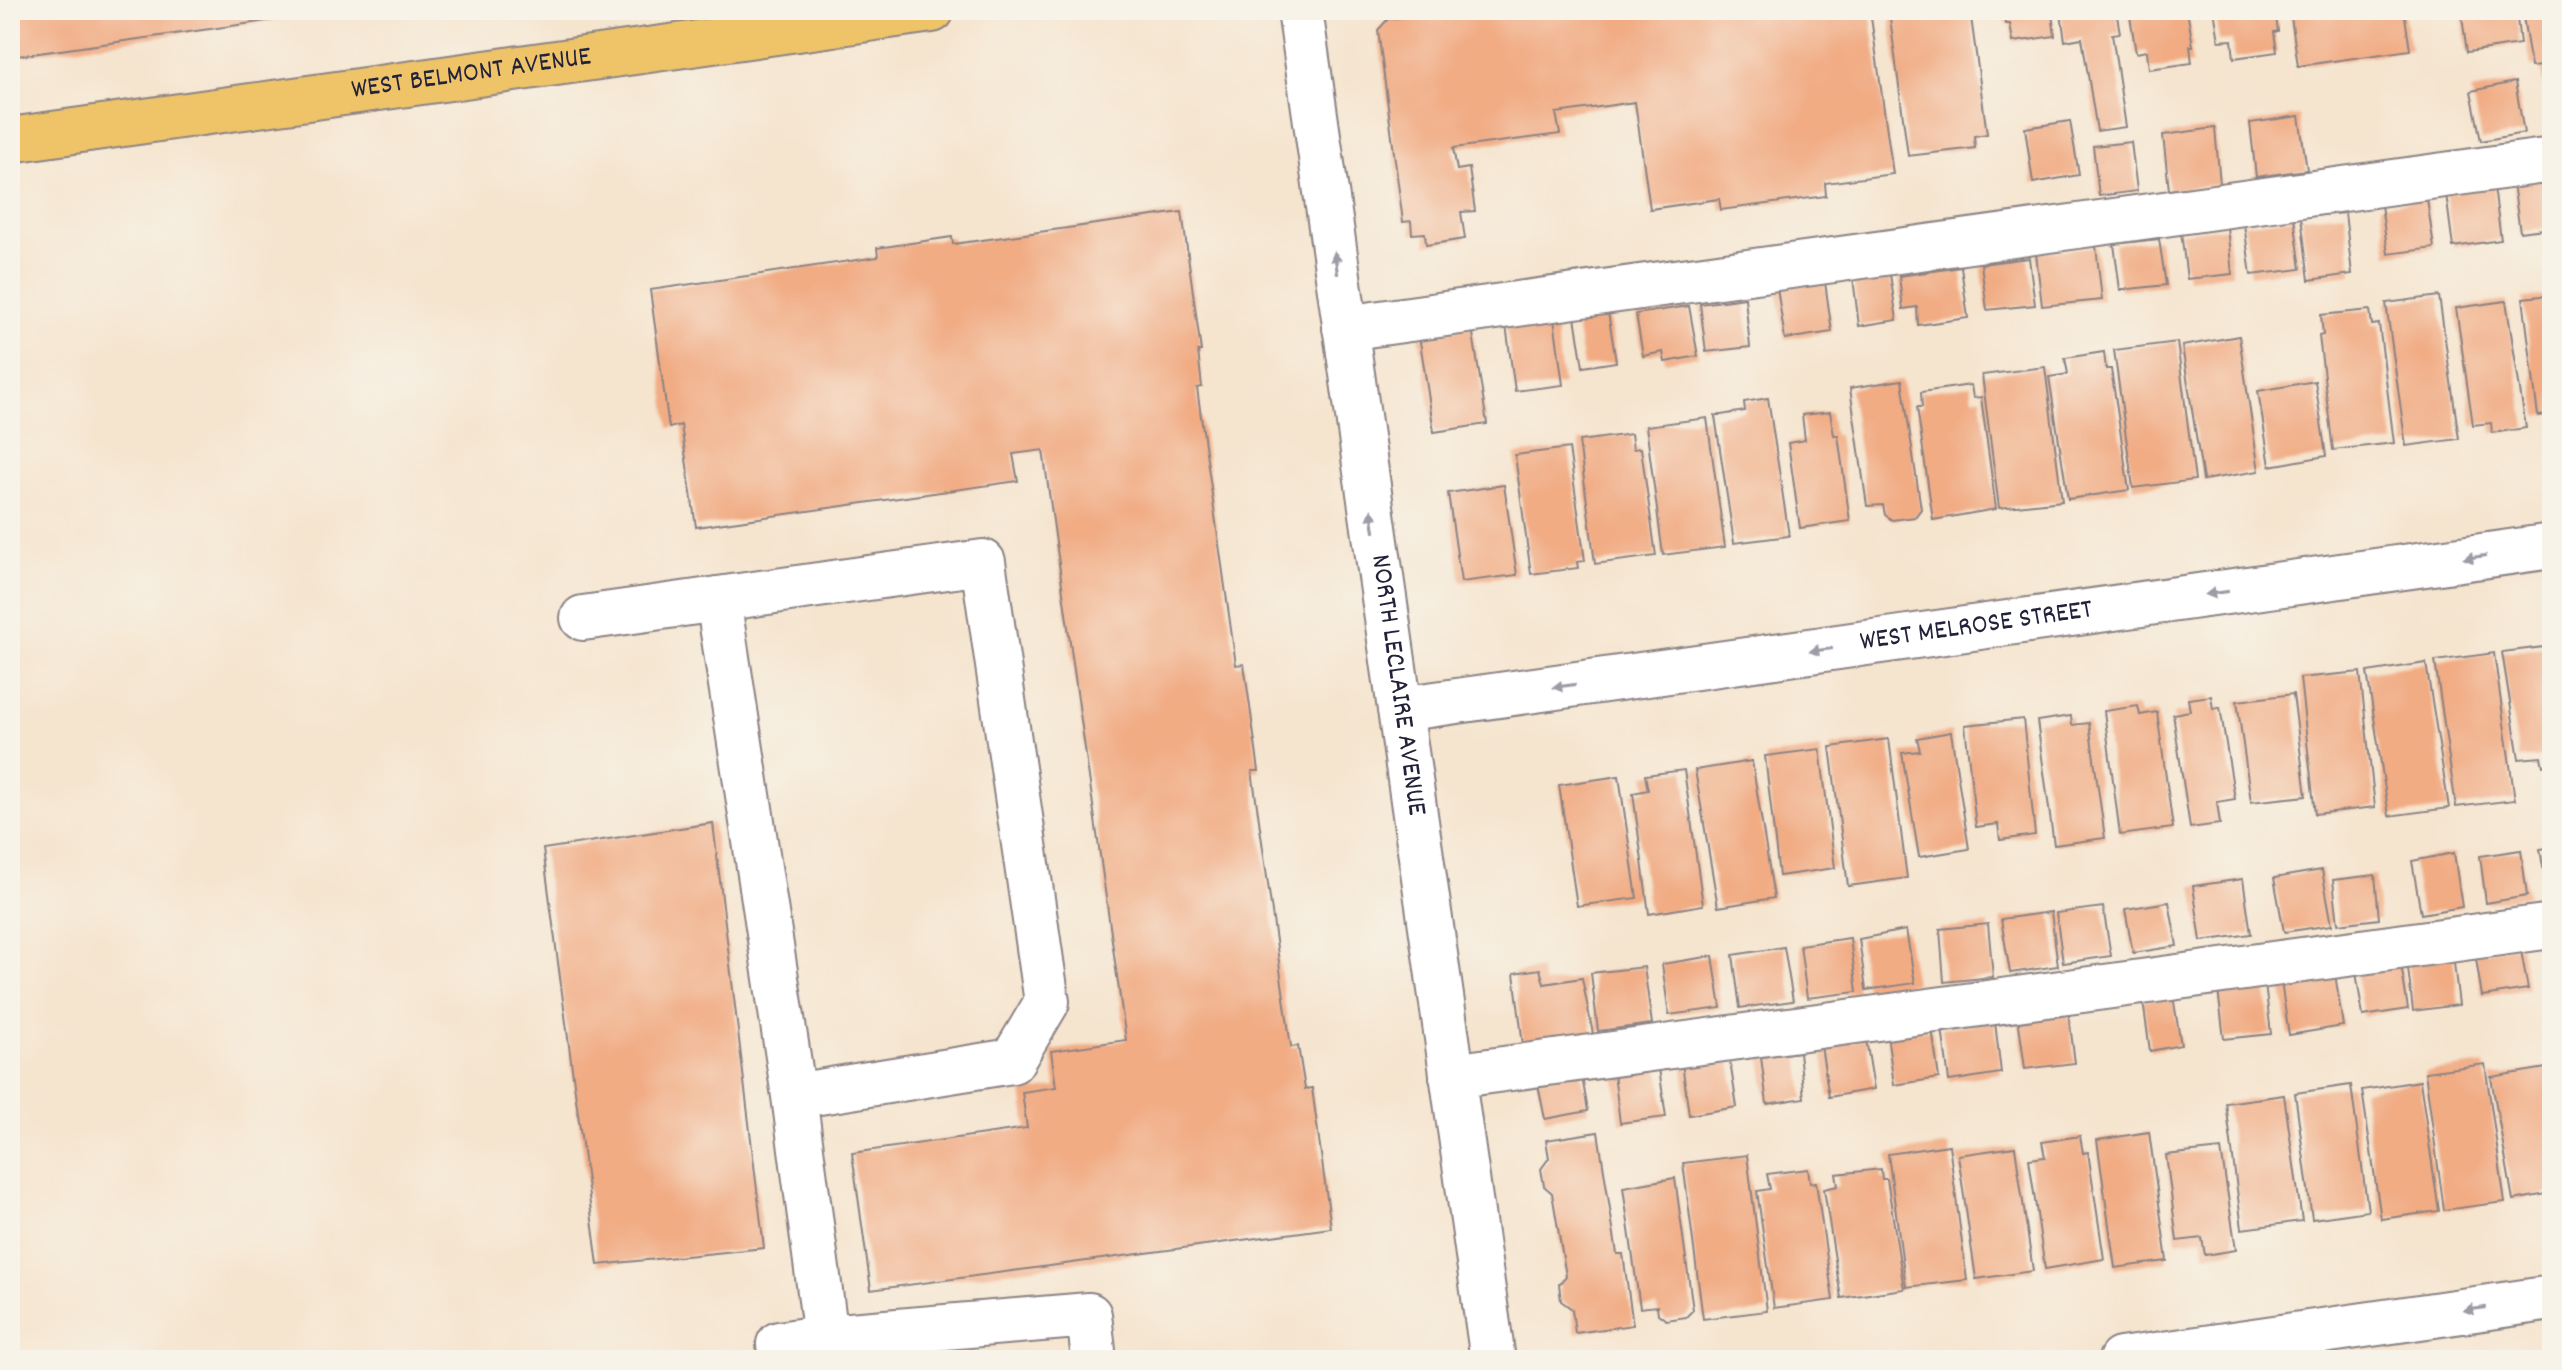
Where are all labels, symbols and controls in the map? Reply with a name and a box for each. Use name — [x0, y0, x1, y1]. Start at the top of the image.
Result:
street label: WEST BELMONT AVENUE — [349, 38, 594, 112]
one-way arrow — [1329, 251, 1342, 276]
one-way arrow — [1366, 508, 1379, 533]
one-way arrow — [2462, 551, 2487, 564]
street label: NORTH LECLAIRE AVENUE — [1358, 552, 1435, 819]
one-way arrow — [2204, 587, 2229, 600]
street label: WEST MELROSE STREET — [1857, 591, 2095, 664]
one-way arrow — [1808, 644, 1833, 657]
one-way arrow — [1551, 680, 1576, 693]
one-way arrow — [2462, 1303, 2487, 1316]

